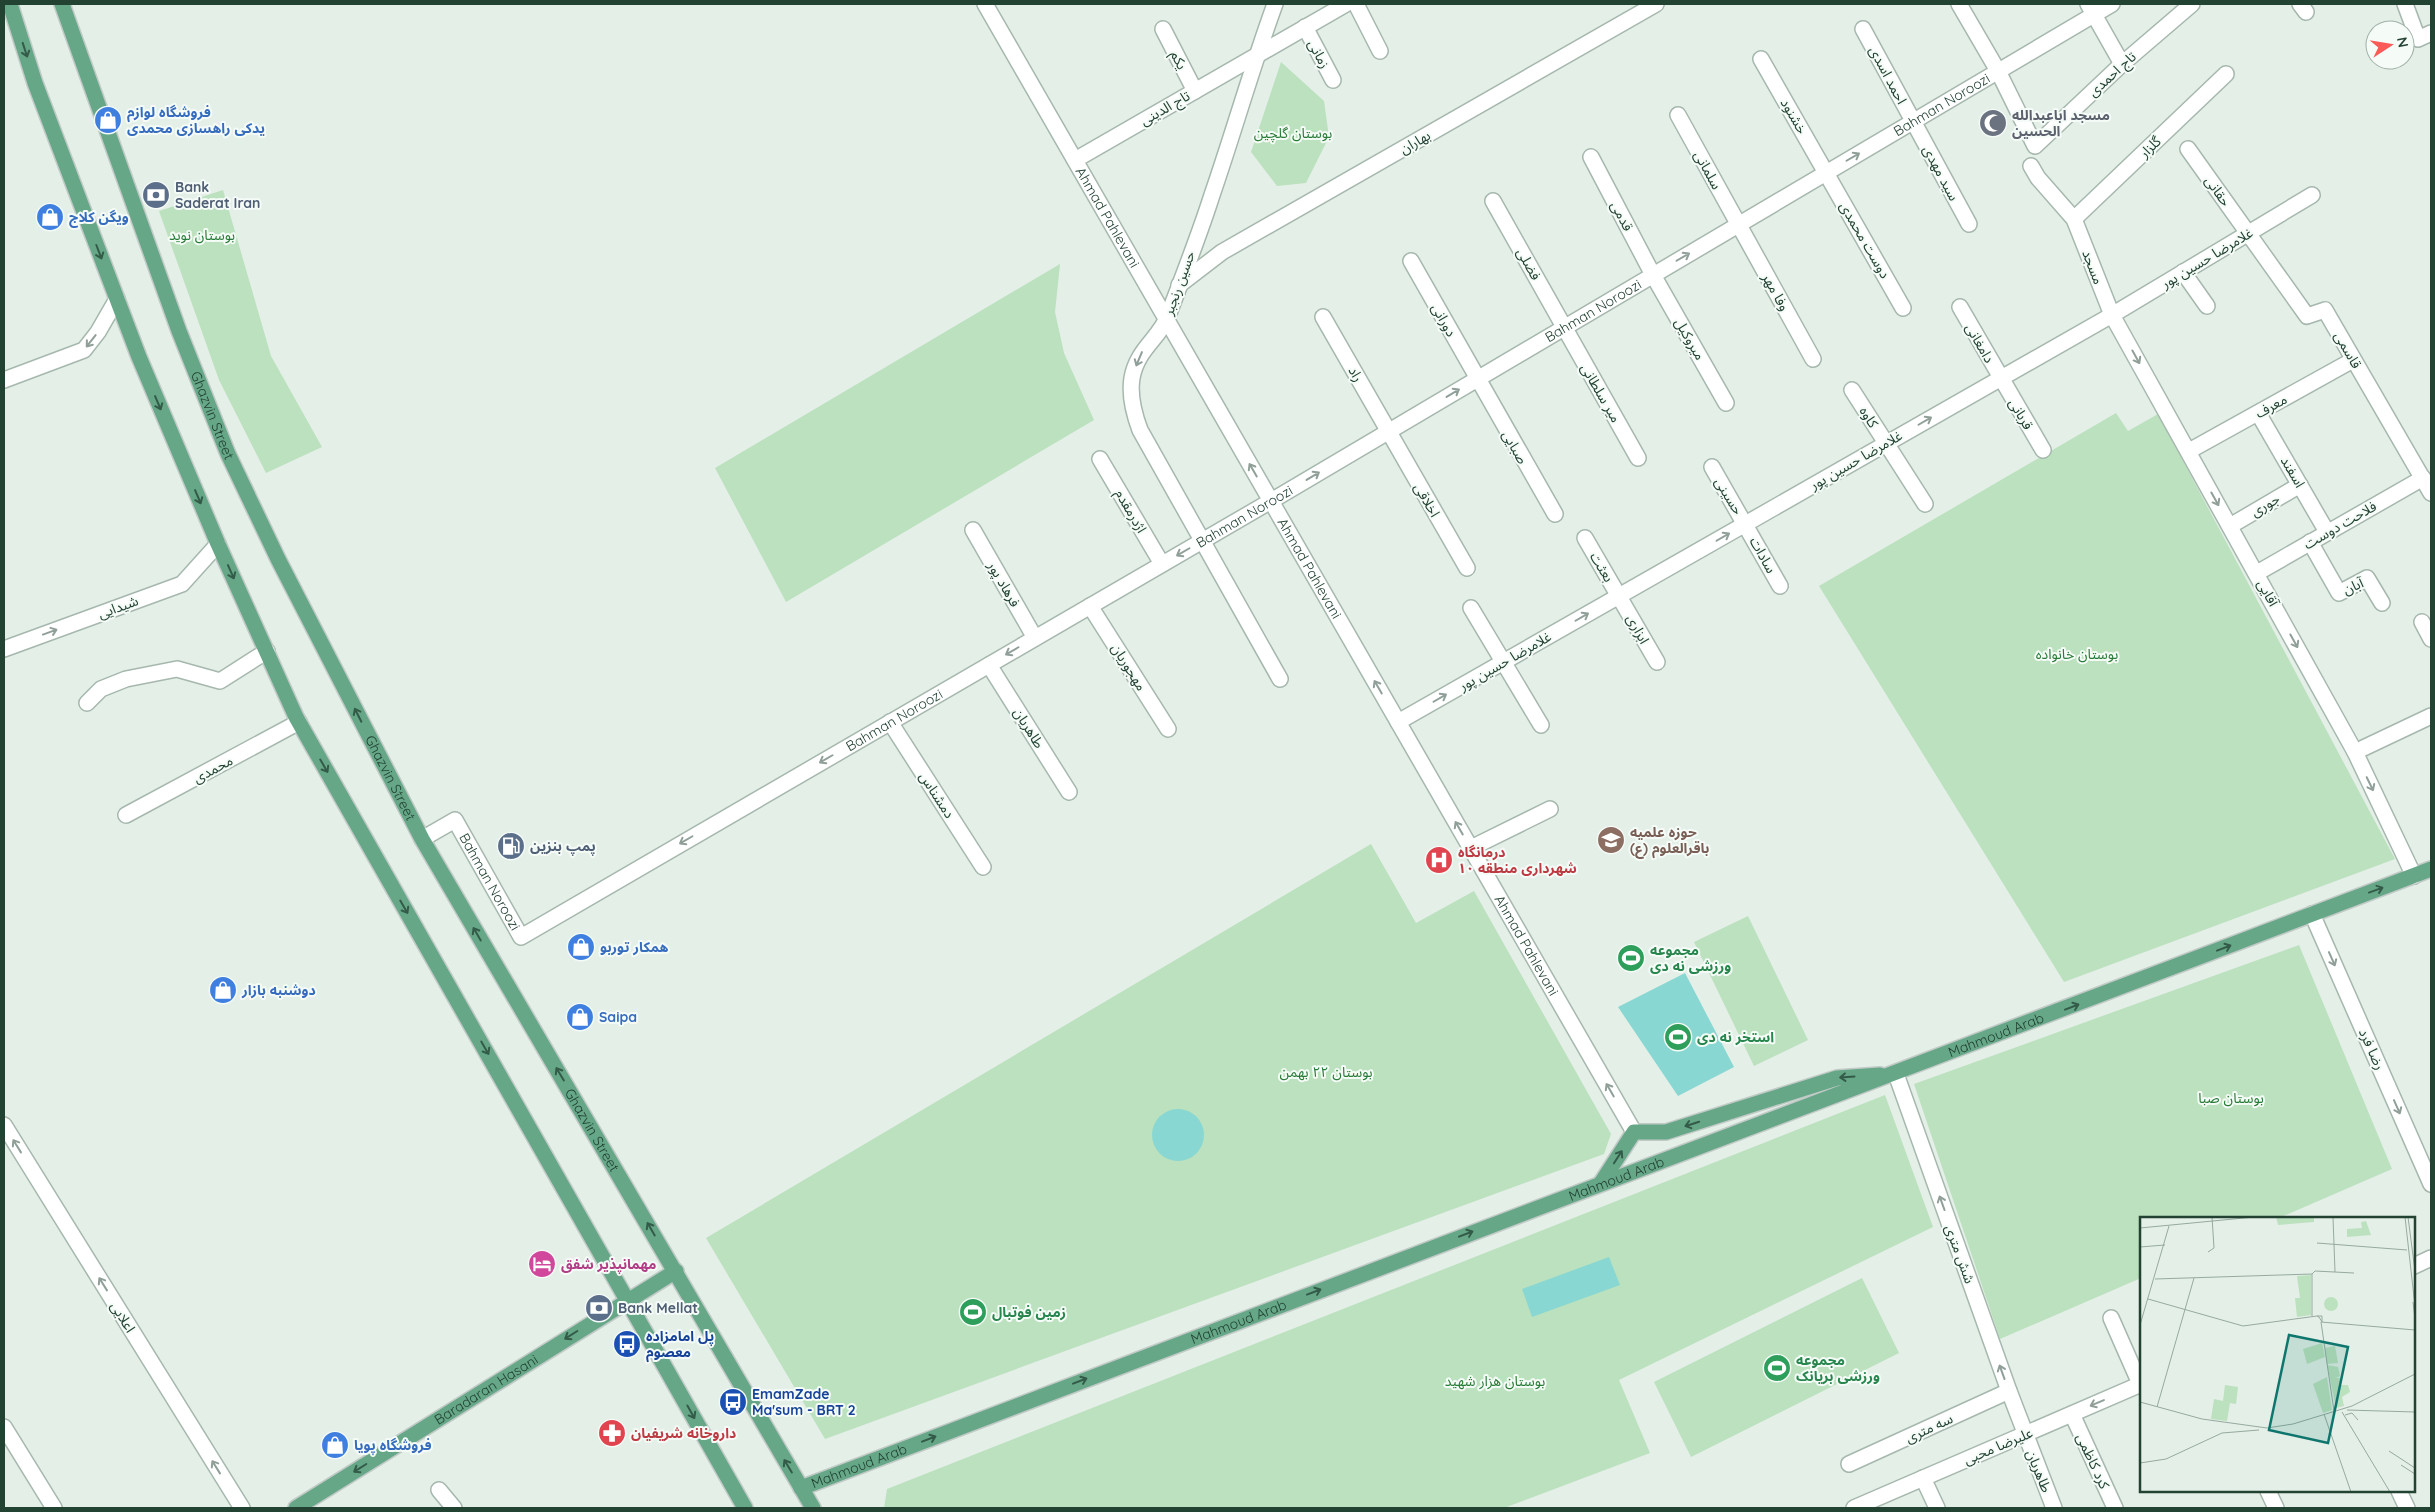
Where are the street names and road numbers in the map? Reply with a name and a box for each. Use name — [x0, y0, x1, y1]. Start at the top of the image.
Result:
street label: زمانی — [1304, 36, 1334, 72]
street label: احمد اسدی — [1865, 43, 1911, 107]
street label: یکم — [1165, 47, 1191, 74]
street label: تاج احمدی — [2084, 48, 2141, 102]
street label: Bahman Noroozi — [1890, 69, 1993, 140]
street label: تاج الدینی — [1137, 87, 1194, 131]
street label: خشنود — [1777, 95, 1811, 137]
street label: بهاران — [1396, 126, 1434, 158]
street label: گلزار — [2135, 132, 2165, 162]
street label: سید مهدی — [1919, 142, 1963, 204]
street label: سلمانی — [1690, 148, 1726, 192]
street label: Ahmad Pahlevani — [1072, 164, 1144, 271]
street label: حقانی — [2201, 172, 2235, 210]
street label: قدمی — [1607, 198, 1637, 234]
street label: دوست محمدی — [1836, 198, 1894, 282]
street label: غلامرضا حسین پور — [2157, 224, 2257, 294]
street label: فضلی — [1513, 245, 1545, 283]
street label: مسجد — [2078, 247, 2108, 287]
street label: حسین رنجبر — [1159, 248, 1199, 319]
street label: وفا مهر — [1758, 269, 1794, 314]
street label: Bahman Noroozi — [1542, 275, 1645, 346]
street label: دورانی — [1428, 300, 1461, 340]
street label: میروکیل — [1671, 315, 1709, 363]
street label: دامغانی — [1962, 320, 1999, 366]
street label: قاسمی — [2330, 328, 2366, 372]
street label: میر سلطانی — [1577, 360, 1625, 426]
street label: راد — [1345, 363, 1367, 385]
street label: Ghazvin Street — [187, 368, 238, 463]
street label: معرف — [2252, 390, 2290, 422]
street label: قربانی — [2005, 395, 2037, 433]
street label: کاوه — [1856, 403, 1883, 431]
street label: غلامرضا حسین پور — [1806, 426, 1906, 495]
street label: صبایی — [1498, 427, 1532, 467]
street label: اسفند — [2277, 453, 2309, 491]
street label: حسینی — [1711, 474, 1747, 518]
street label: اخلاقی — [1410, 480, 1444, 520]
street label: Bahman Noroozi — [1193, 481, 1296, 552]
street label: اژدرمقدم — [1110, 486, 1151, 537]
street label: جوری — [2247, 489, 2283, 521]
street label: فلاحت دوست — [2300, 497, 2380, 553]
street label: Ahmad Pahlevani — [1274, 515, 1346, 622]
street label: سادات — [1746, 534, 1780, 576]
street label: بعثت — [1586, 549, 1618, 585]
street label: فرهاد پور — [982, 557, 1024, 611]
street label: آبان — [2340, 573, 2367, 598]
street label: آقایی — [2253, 576, 2283, 610]
street label: شیدایی — [95, 591, 141, 623]
street label: ابزاری — [1623, 611, 1653, 647]
street label: غلامرضا حسین پور — [1455, 627, 1555, 696]
street label: مهجوریان — [1107, 640, 1151, 694]
street label: Bahman Noroozi — [842, 685, 946, 755]
street label: طاهریان — [1010, 704, 1048, 752]
street label: Ghazvin Street — [361, 732, 420, 824]
street label: محمدی — [190, 751, 236, 787]
street label: دمشناس — [915, 768, 959, 822]
street label: Bahman Noroozi — [455, 830, 524, 934]
street label: Ahmad Pahlevani — [1491, 892, 1563, 999]
street label: Mahmoud Arab — [1946, 1009, 2046, 1061]
street label: رضا فرد — [2355, 1026, 2389, 1072]
street label: Ghazvin Street — [561, 1085, 624, 1175]
street label: Mahmoud Arab — [1566, 1152, 1667, 1205]
street label: شش متری — [1941, 1222, 1979, 1286]
street label: Mahmoud Arab — [1188, 1296, 1289, 1348]
street label: اعلایی — [107, 1298, 139, 1336]
street label: Baradaran Hasani — [431, 1350, 541, 1429]
street label: سه متری — [1902, 1409, 1956, 1447]
street label: علیرضا محبی — [1961, 1423, 2035, 1469]
street label: کرد کاظمی — [2072, 1430, 2114, 1492]
street label: Mahmoud Arab — [809, 1440, 909, 1492]
street label: طاهریان — [2022, 1447, 2056, 1495]

